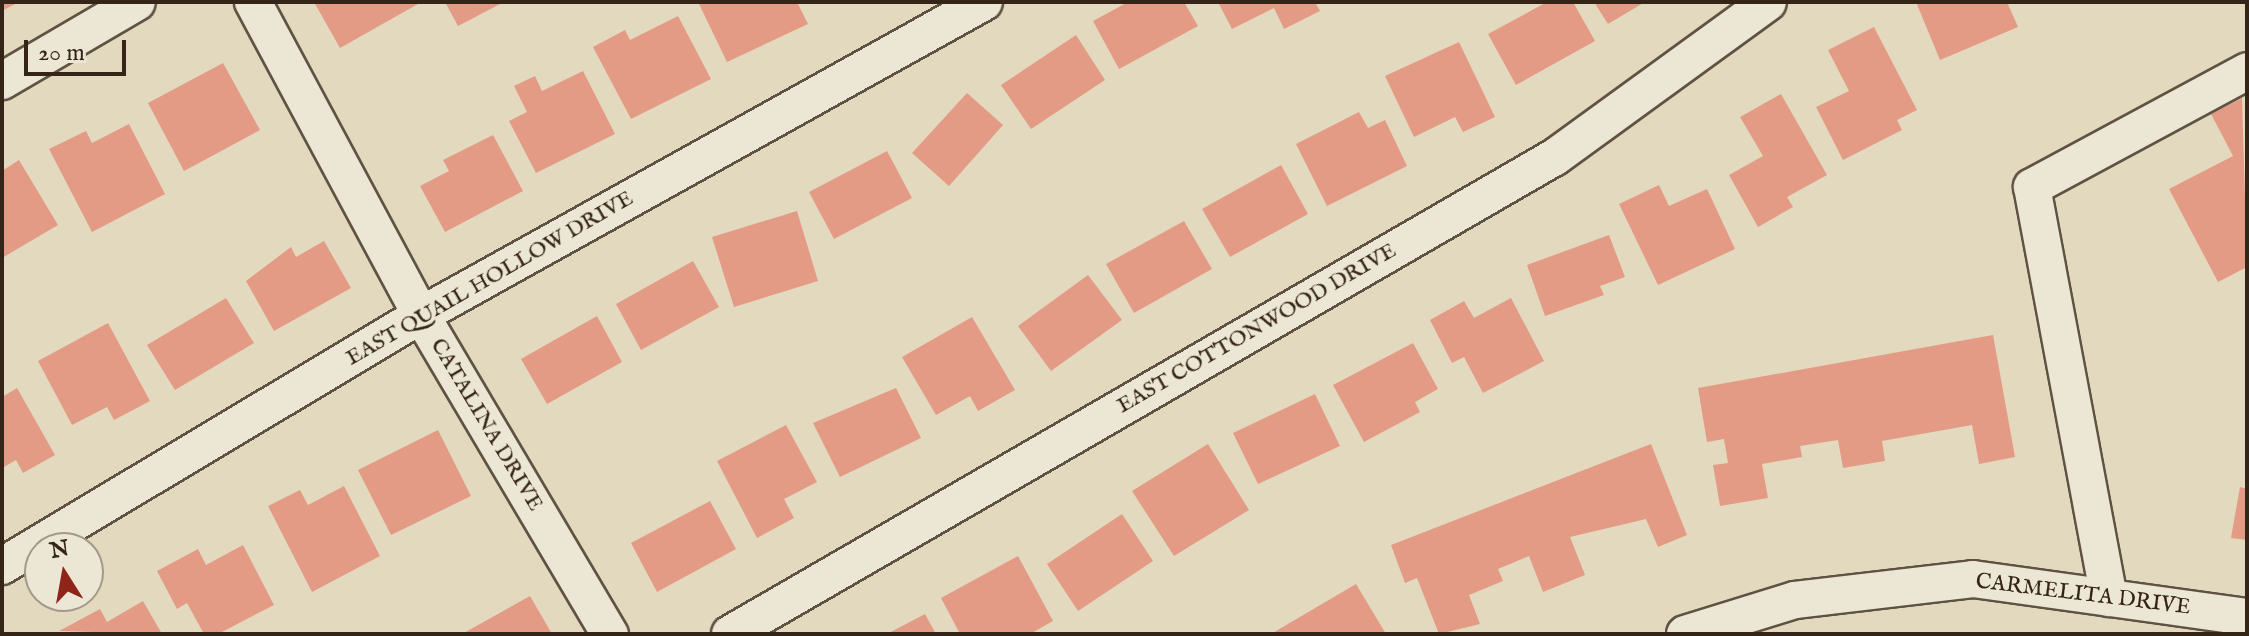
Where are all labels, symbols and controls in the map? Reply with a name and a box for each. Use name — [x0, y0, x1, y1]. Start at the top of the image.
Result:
scale bar — [28, 24, 130, 74]
text: 20 m — [38, 38, 85, 69]
street label: EAST QUAIL HOLLOW DRIVE — [342, 186, 638, 372]
street label: EAST COTTONWOOD DRIVE — [1113, 238, 1401, 420]
street label: CATALINA DRIVE — [424, 334, 548, 516]
north arrow — [24, 532, 104, 612]
text: N — [48, 535, 72, 566]
street label: CARMELITA DRIVE — [1974, 569, 2192, 621]

